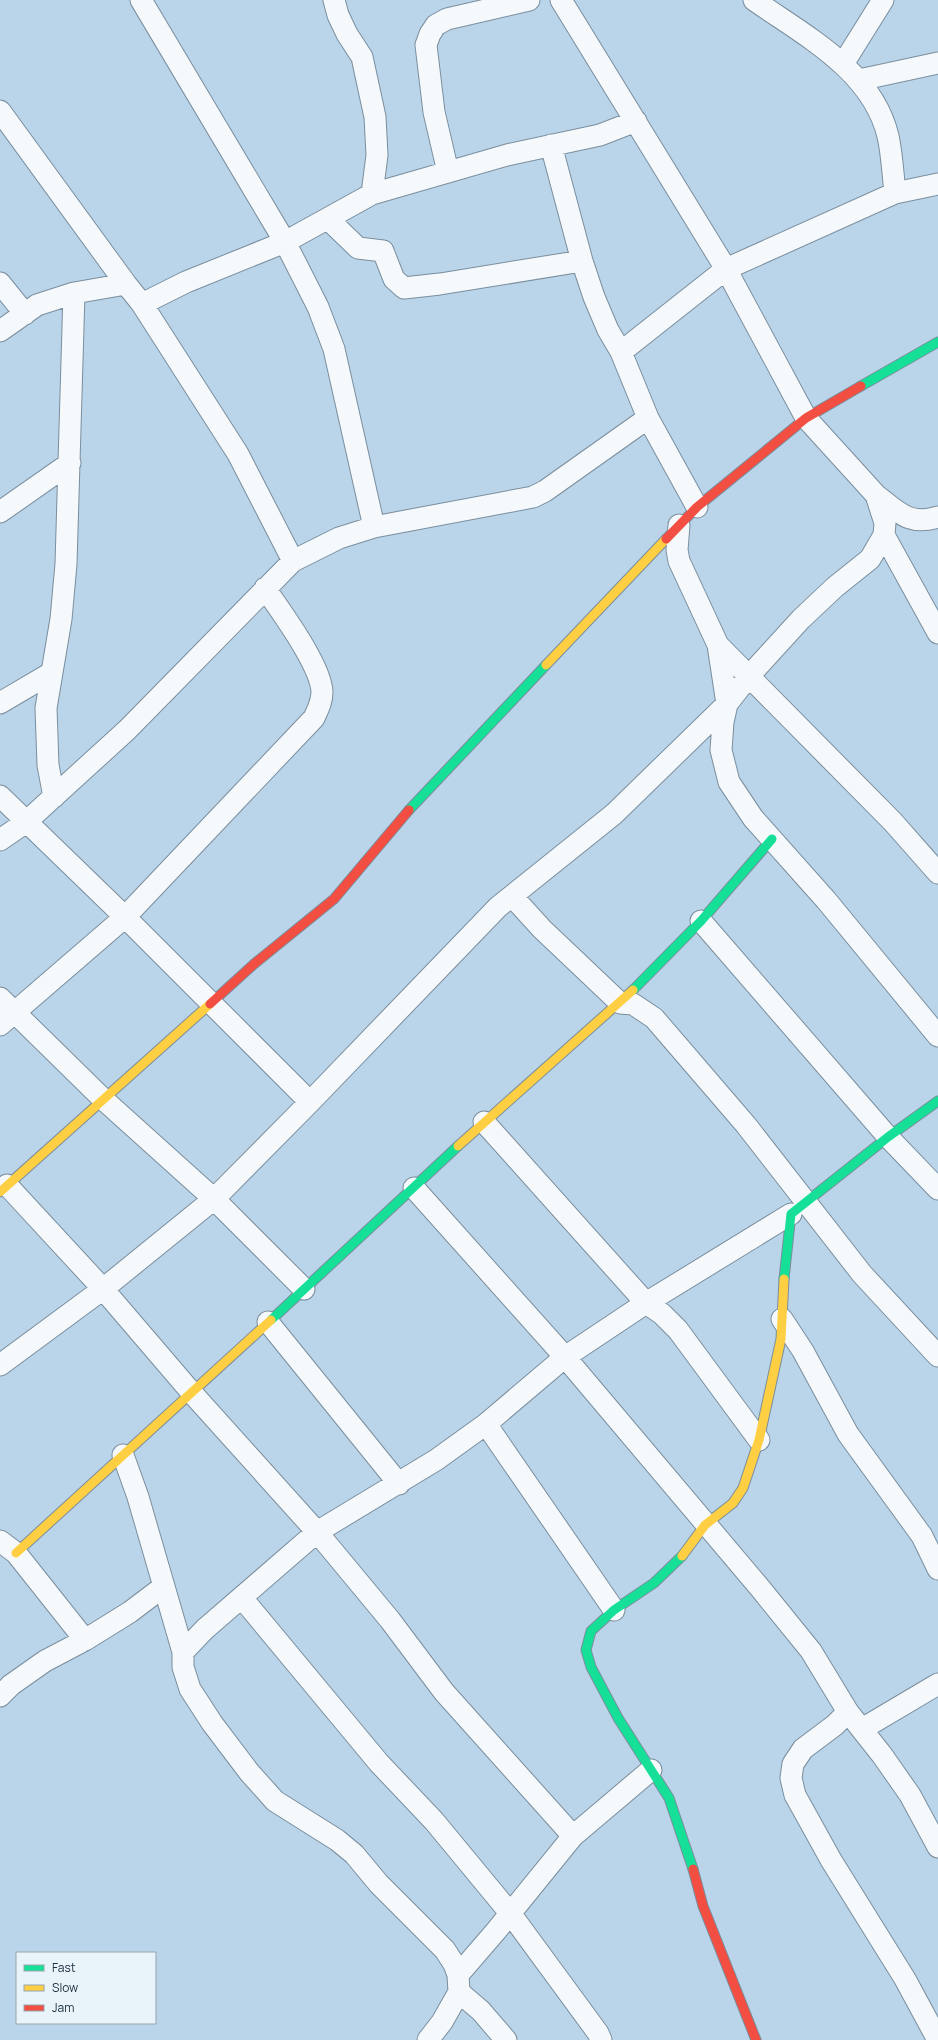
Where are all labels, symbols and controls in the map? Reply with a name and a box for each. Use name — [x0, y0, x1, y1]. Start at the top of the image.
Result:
legend — [16, 1952, 156, 2024]
text: Fast — [52, 1959, 76, 1976]
text: Slow — [52, 1979, 78, 1996]
text: Jam — [52, 1999, 74, 2016]

